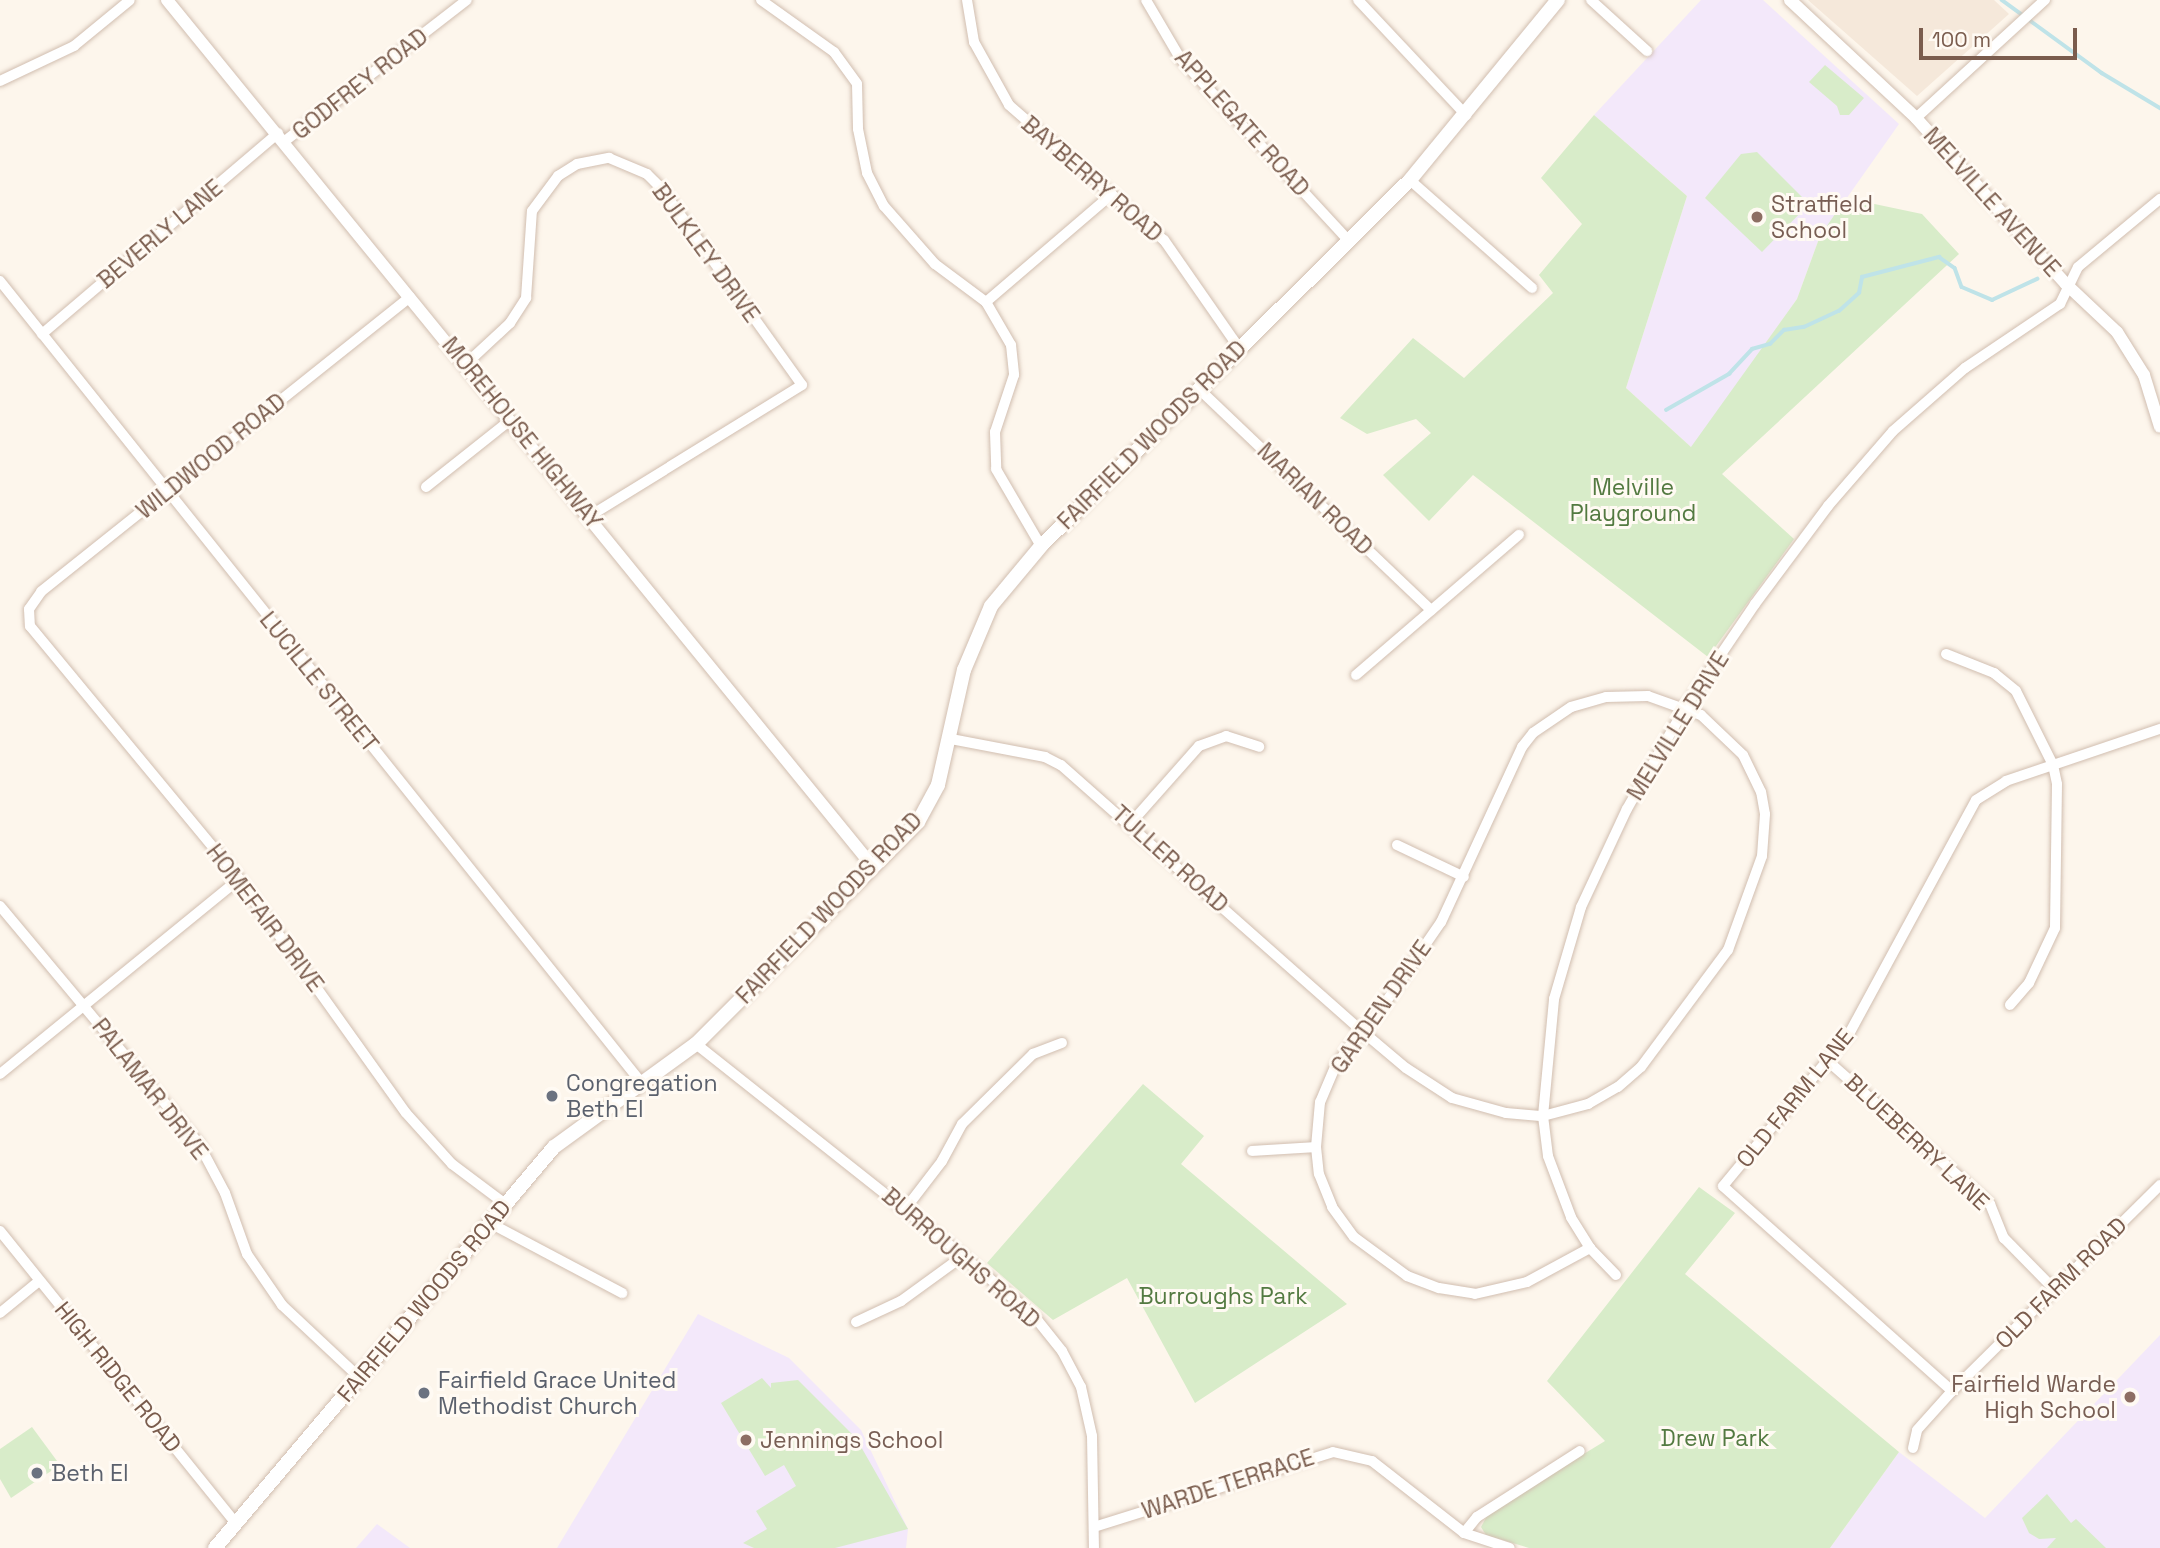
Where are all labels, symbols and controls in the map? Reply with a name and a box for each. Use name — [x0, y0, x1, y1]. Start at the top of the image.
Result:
scale bar — [1922, 14, 2080, 58]
street label: GODFREY ROAD — [287, 22, 433, 146]
text: 100 m — [1932, 26, 1991, 53]
street label: APPLEGATE ROAD — [1169, 44, 1315, 202]
street label: BAYBERRY ROAD — [1016, 110, 1168, 248]
street label: MELVILLE AVENUE — [1918, 122, 2066, 282]
street label: BEVERLY LANE — [92, 174, 228, 294]
street label: BULKLEY DRIVE — [646, 178, 766, 328]
place label: Stratfield School — [1771, 190, 1873, 244]
marker: Stratfield School — [1749, 209, 1765, 225]
street label: MOREHOUSE HIGHWAY — [436, 332, 608, 534]
street label: FAIRFIELD WOODS ROAD — [1052, 335, 1252, 535]
street label: WILDWOOD ROAD — [131, 387, 291, 525]
street label: MARIAN ROAD — [1252, 437, 1378, 561]
park label: Melville Playground — [1570, 473, 1696, 527]
street label: LUCILLE STREET — [254, 606, 384, 758]
street label: MELVILLE DRIVE — [1621, 647, 1735, 805]
street label: TULLER ROAD — [1106, 800, 1234, 918]
street label: FAIRFIELD WOODS ROAD — [730, 806, 928, 1010]
street label: HOMEFAIR DRIVE — [200, 839, 330, 997]
street label: GARDEN DRIVE — [1325, 935, 1437, 1079]
street label: PALAMAR DRIVE — [86, 1013, 214, 1165]
street label: OLD FARM LANE — [1731, 1023, 1859, 1173]
street label: BLUEBERRY LANE — [1839, 1068, 1995, 1216]
place label: Congregation Beth El — [566, 1069, 718, 1123]
marker: Congregation Beth El — [544, 1088, 560, 1104]
street label: BURROUGHS ROAD — [876, 1182, 1046, 1334]
street label: FAIRFIELD WOODS ROAD — [331, 1194, 517, 1408]
street label: OLD FARM ROAD — [1989, 1211, 2133, 1355]
park label: Burroughs Park — [1138, 1282, 1308, 1310]
street label: HIGH RIDGE ROAD — [49, 1296, 187, 1458]
place label: Fairfield Grace United Methodist Church — [438, 1366, 676, 1420]
place label: Fairfield Warde High School — [1951, 1370, 2116, 1424]
marker: Fairfield Grace United Methodist Church — [416, 1385, 432, 1401]
marker: Fairfield Warde High School — [2122, 1389, 2138, 1405]
park label: Drew Park — [1660, 1424, 1770, 1452]
place label: Jennings School — [760, 1426, 943, 1454]
marker: Jennings School — [738, 1432, 754, 1448]
street label: WARDE TERRACE — [1138, 1443, 1318, 1525]
place label: Beth El — [51, 1459, 129, 1487]
marker: Beth El — [29, 1465, 45, 1481]

